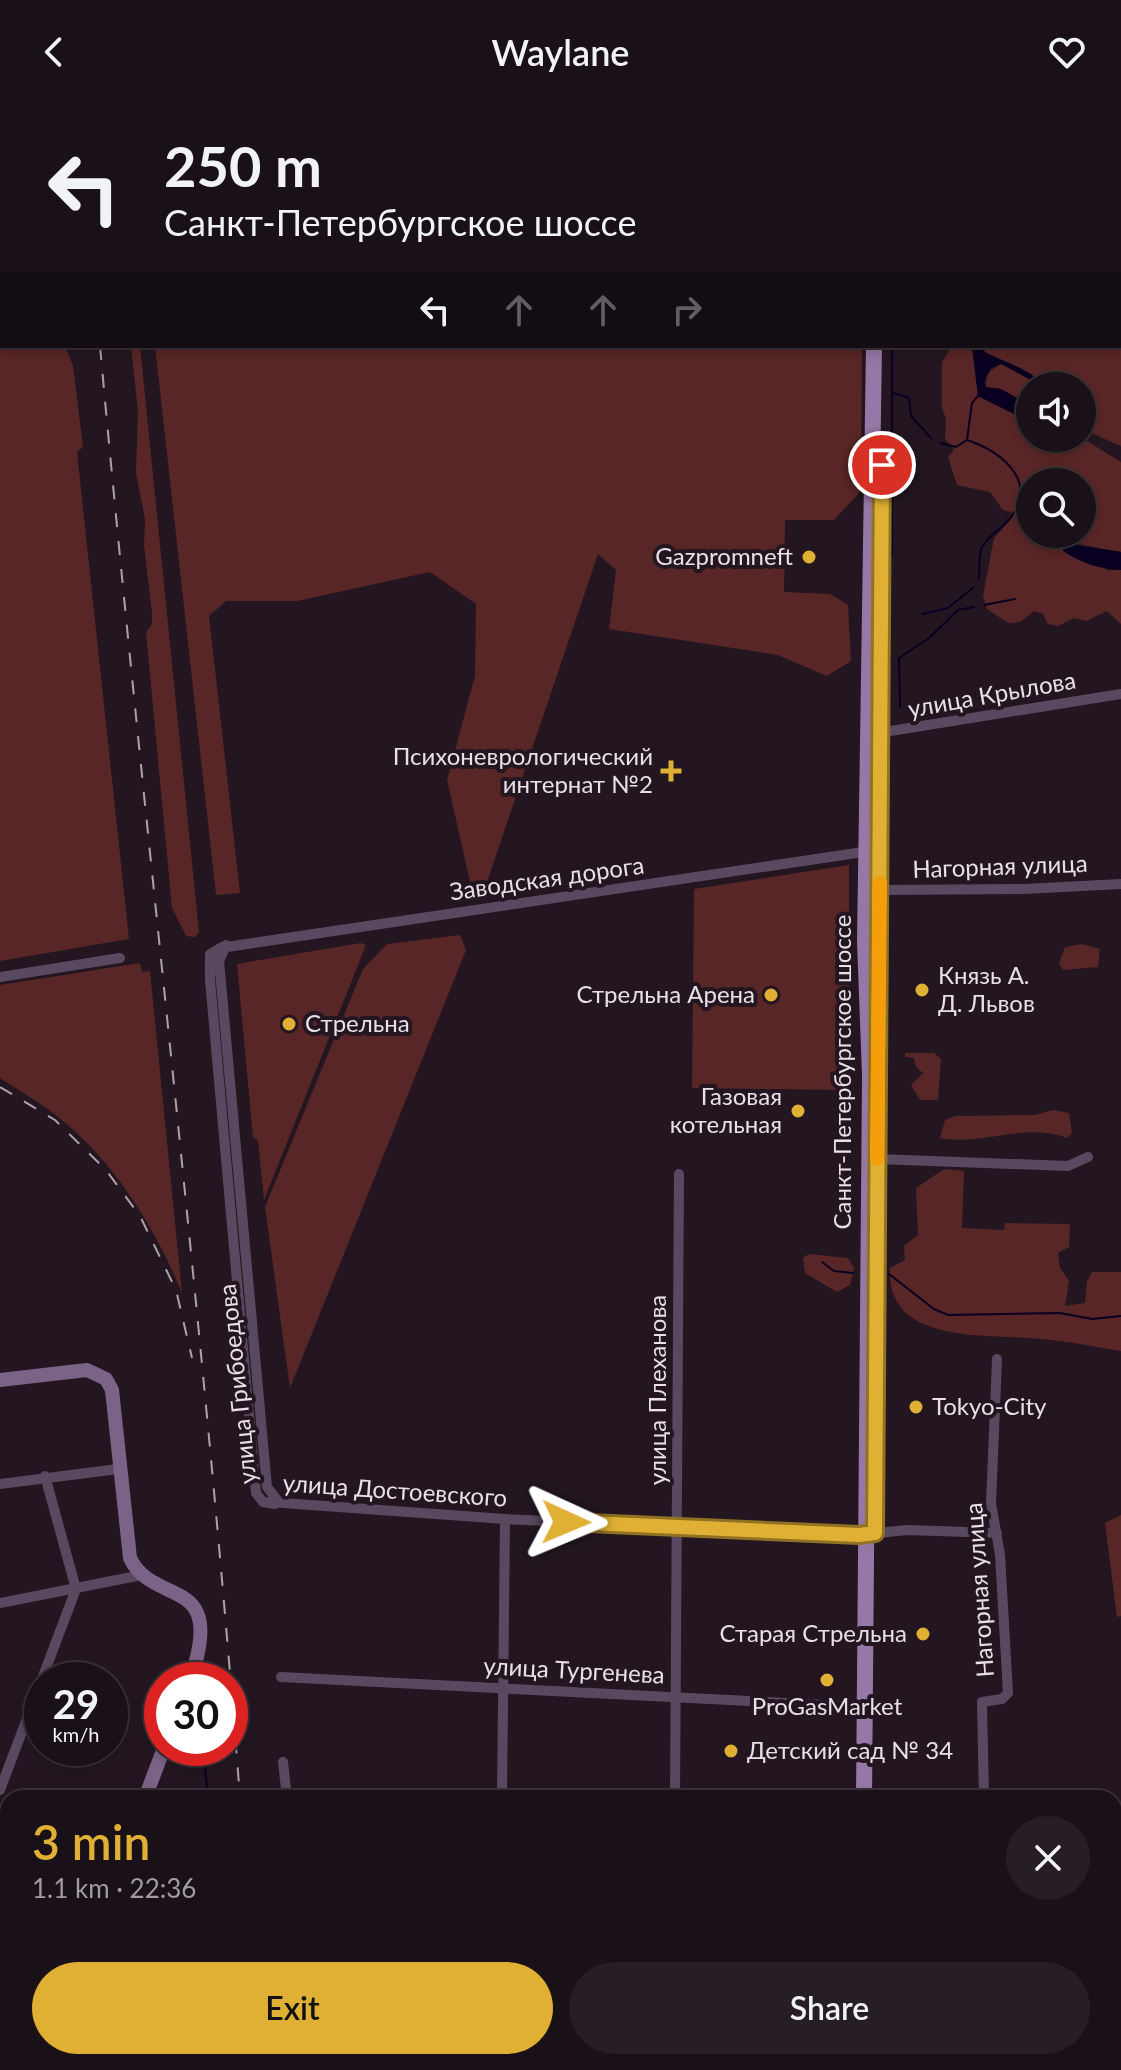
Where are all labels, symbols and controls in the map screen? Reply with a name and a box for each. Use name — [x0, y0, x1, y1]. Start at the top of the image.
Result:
icon: back — [32, 30, 76, 74]
text: Waylane — [492, 30, 629, 74]
icon: heart — [1045, 30, 1089, 74]
text: 250 m — [164, 132, 322, 199]
icon: left — [32, 136, 136, 240]
text: Санкт-Петербургское шоссе — [164, 200, 637, 244]
icon: left — [413, 288, 457, 332]
icon: ahead — [497, 288, 541, 332]
icon: ahead — [581, 288, 625, 332]
icon: right — [665, 288, 709, 332]
map controls — [1016, 372, 1096, 548]
button: sound — [1016, 372, 1096, 452]
pin — [848, 431, 916, 499]
icon: arrive — [860, 443, 904, 487]
button: search — [1016, 468, 1096, 548]
place label: Gazpromneft — [655, 541, 794, 570]
marker: Gazpromneft — [800, 548, 818, 566]
street label: улица Крылова — [906, 664, 1078, 723]
place label: Психоневрологический интернат №2 — [393, 741, 653, 798]
marker: Психоневрологический интернат №2 — [660, 760, 682, 782]
street label: Нагорная улица — [912, 848, 1088, 883]
street label: Заводская дорога — [448, 850, 646, 906]
street label: Санкт-Петербургское шоссе — [827, 914, 856, 1230]
place label: Князь А. Д. Львов — [938, 960, 1035, 1017]
place label: Стрельна Арена — [576, 979, 755, 1008]
marker: Князь А. Д. Львов — [913, 981, 931, 999]
marker: Стрельна Арена — [762, 986, 780, 1004]
place label: Стрельна — [305, 1008, 410, 1037]
marker: Стрельна — [280, 1015, 298, 1033]
place label: Газовая котельная — [670, 1081, 782, 1138]
marker: Газовая котельная — [789, 1102, 807, 1120]
street label: улица Грибоедова — [212, 1283, 261, 1486]
street label: улица Плеханова — [642, 1295, 671, 1485]
place label: Tokyo-City — [932, 1391, 1047, 1420]
marker: Tokyo-City — [907, 1398, 925, 1416]
street label: улица Достоевского — [282, 1467, 508, 1512]
position arrow — [524, 1480, 608, 1564]
street label: Нагорная улица — [958, 1502, 999, 1679]
place label: Старая Стрельна — [719, 1618, 907, 1647]
marker: Старая Стрельна — [914, 1625, 932, 1643]
street label: улица Тургенева — [483, 1650, 666, 1689]
speed limit sign: 30 — [144, 1662, 248, 1766]
marker: ProGasMarket — [818, 1671, 836, 1689]
text: 29 — [53, 1680, 99, 1728]
place label: ProGasMarket — [752, 1691, 903, 1720]
text: km/h — [53, 1722, 99, 1746]
place label: Детский сад № 34 — [747, 1735, 953, 1764]
marker: Детский сад № 34 — [722, 1742, 740, 1760]
text: 3 min — [32, 1813, 150, 1870]
button: close — [1006, 1816, 1090, 1900]
text: 1.1 km · 22:36 — [32, 1872, 196, 1904]
button: Exit — [32, 1962, 553, 2054]
button: Share — [569, 1962, 1090, 2054]

